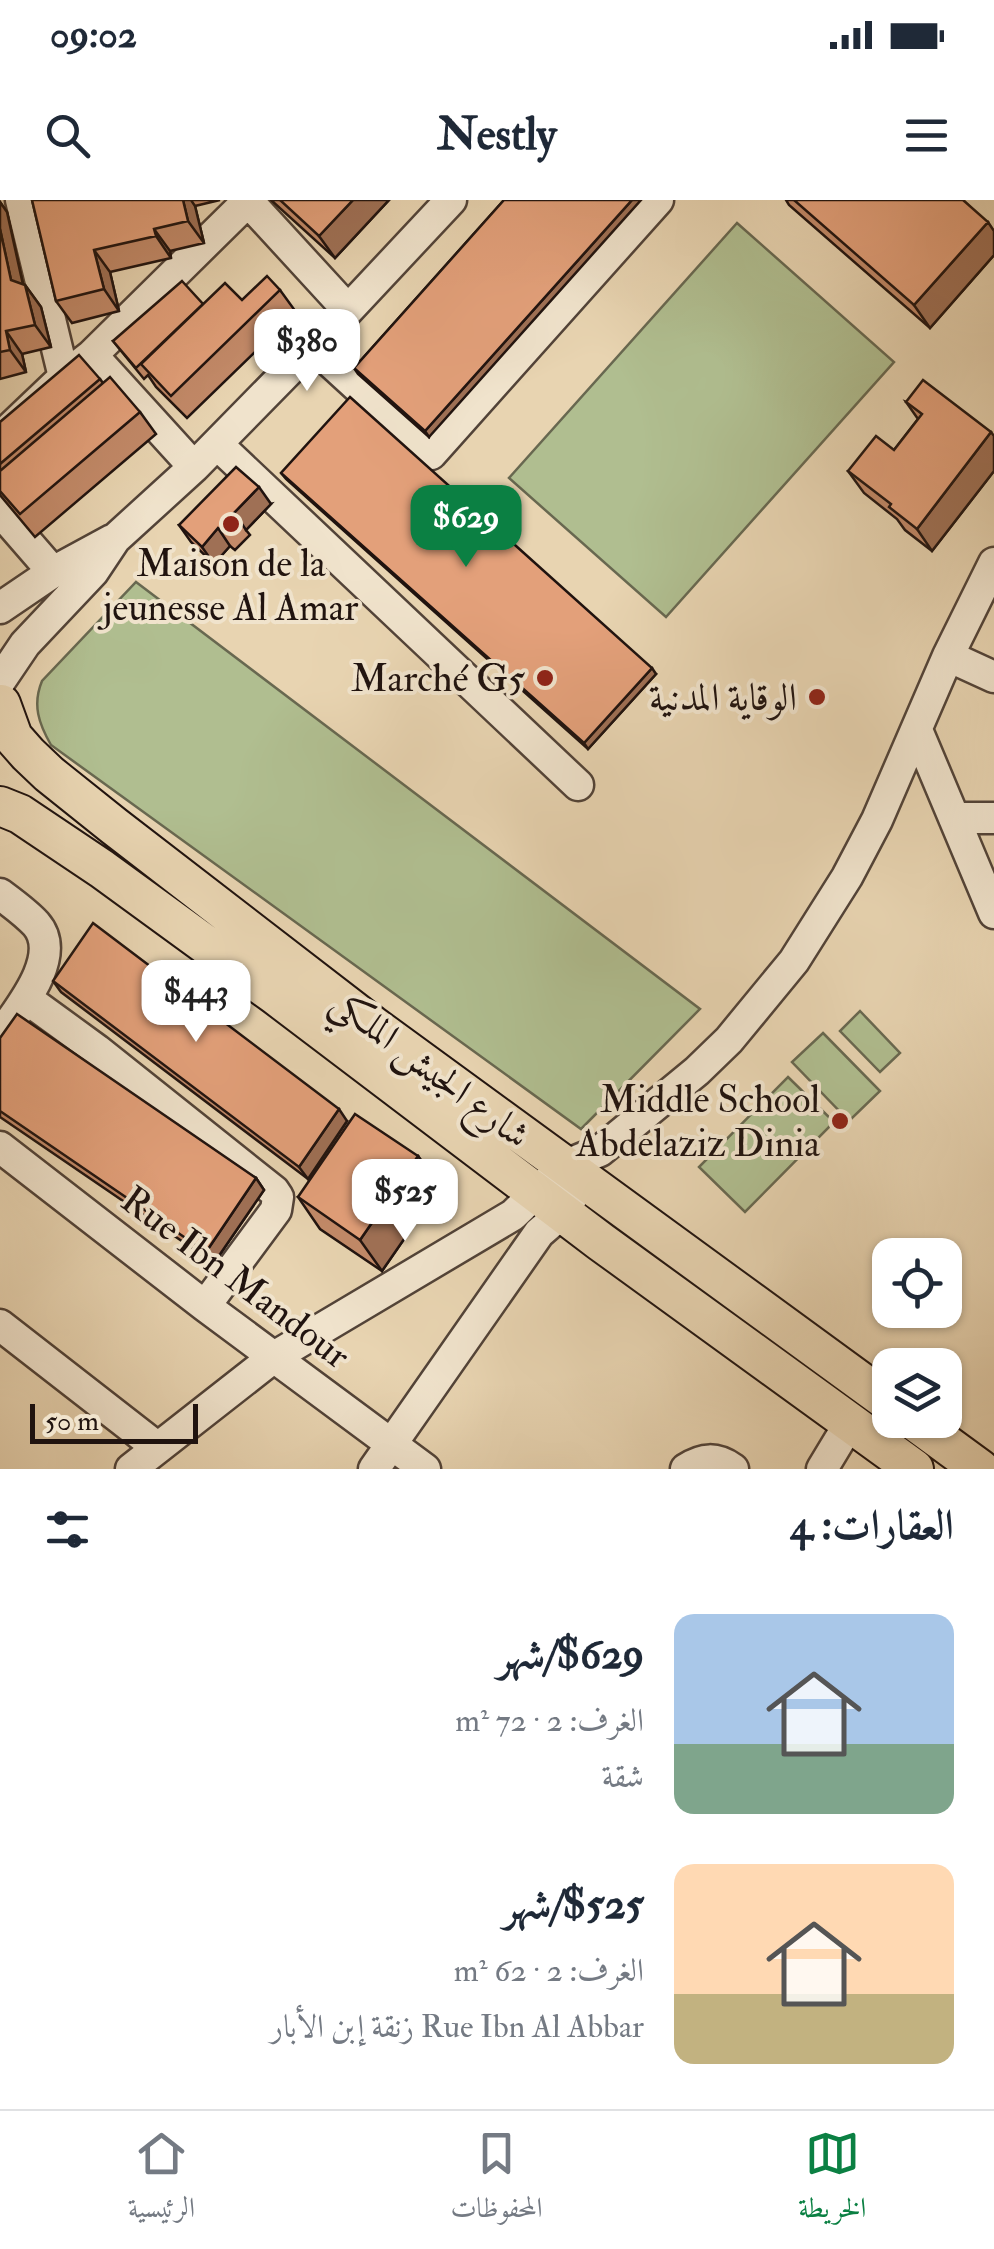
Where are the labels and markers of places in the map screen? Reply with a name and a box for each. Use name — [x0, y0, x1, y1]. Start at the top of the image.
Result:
pin: $380 — [248, 309, 366, 394]
pin: $629 — [407, 485, 525, 570]
marker: Maison de la jeunesse Al Amar — [220, 513, 242, 535]
place label: Maison de la jeunesse Al Amar — [97, 540, 359, 632]
place label: Marché G5 — [351, 655, 525, 703]
marker: Marché G5 — [534, 667, 556, 689]
place label: الوقاية المدنية — [649, 674, 797, 722]
marker: الوقاية المدنية — [806, 686, 828, 708]
pin: $443 — [137, 960, 255, 1045]
place label: Middle School Abdelaziz Dinia — [575, 1076, 820, 1168]
marker: Middle School Abdelaziz Dinia — [829, 1110, 851, 1132]
pin: $525 — [346, 1159, 464, 1244]

